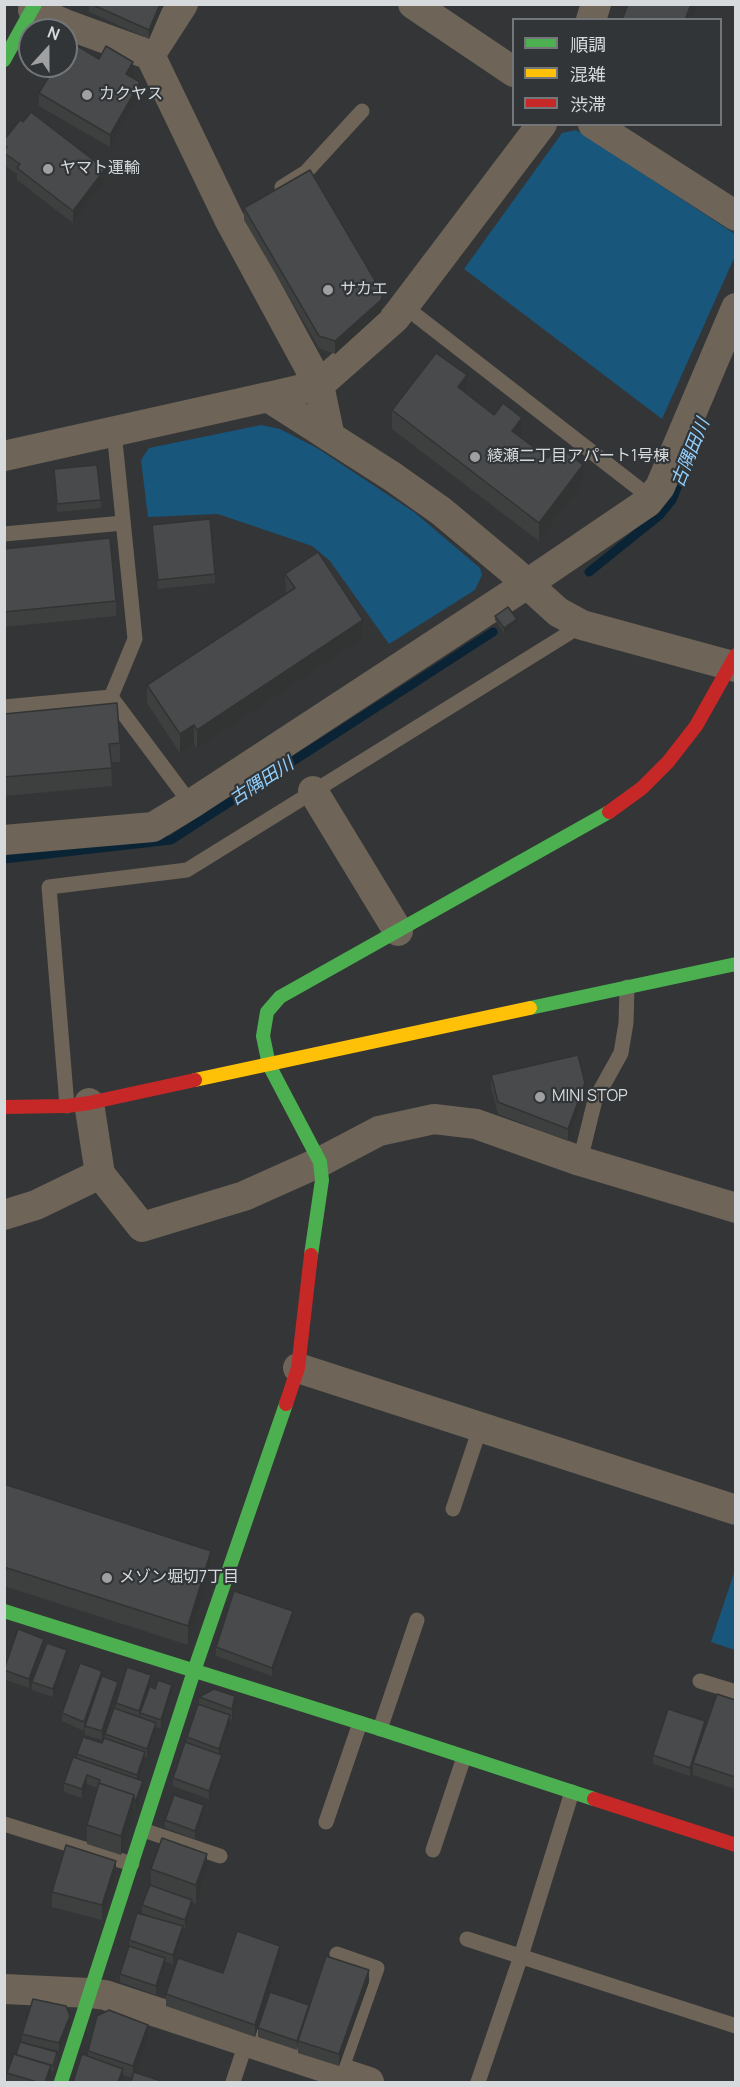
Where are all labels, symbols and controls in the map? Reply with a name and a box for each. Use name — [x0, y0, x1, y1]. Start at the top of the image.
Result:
north arrow — [18, 18, 78, 78]
legend — [512, 18, 722, 126]
text: N — [44, 21, 63, 45]
text: 順調 — [570, 32, 606, 56]
text: 混雑 — [570, 62, 606, 86]
place label: カクヤス — [99, 85, 163, 105]
marker: カクヤス — [80, 88, 94, 102]
text: 渋滞 — [570, 92, 606, 116]
place label: ヤマト運輸 — [60, 159, 140, 179]
marker: ヤマト運輸 — [41, 162, 55, 176]
place label: サカエ — [340, 280, 388, 300]
marker: サカエ — [321, 283, 335, 297]
water label: 古隅田川 — [668, 416, 714, 490]
place label: 綾瀬二丁目アパート1号棟 — [487, 447, 669, 467]
marker: 綾瀬二丁目アパート1号棟 — [468, 450, 482, 464]
water label: 古隅田川 — [226, 753, 298, 811]
place label: MINI STOP — [552, 1087, 628, 1107]
marker: MINI STOP — [533, 1090, 547, 1104]
place label: メゾン堀切7丁目 — [119, 1568, 239, 1588]
marker: メゾン堀切7丁目 — [100, 1571, 114, 1585]

